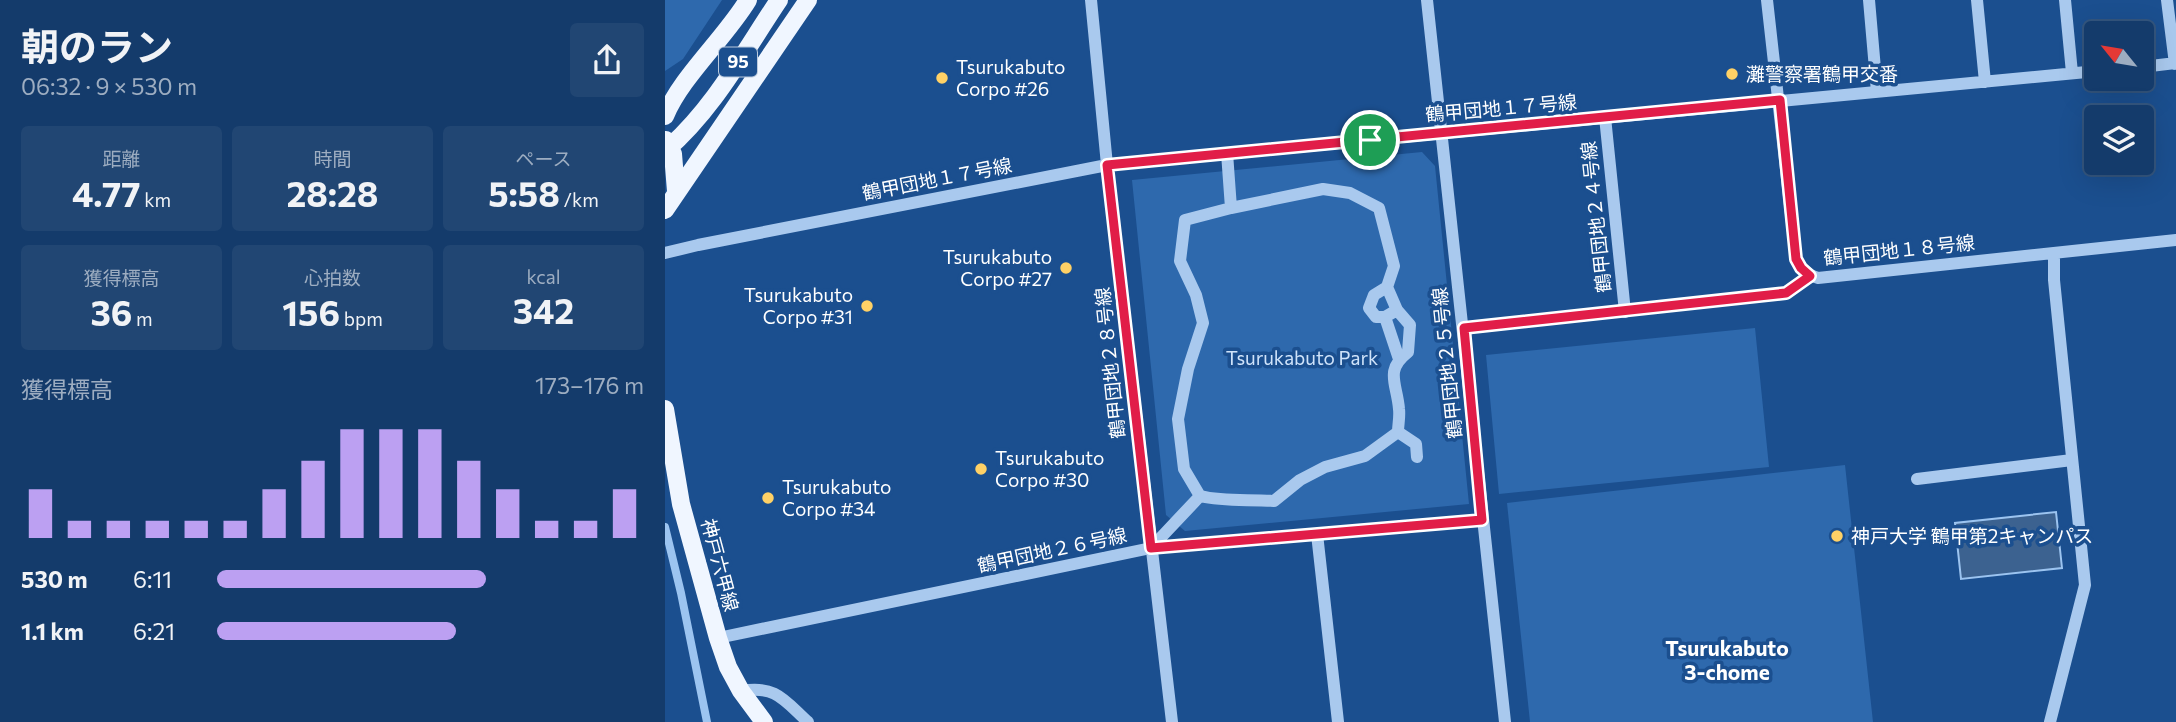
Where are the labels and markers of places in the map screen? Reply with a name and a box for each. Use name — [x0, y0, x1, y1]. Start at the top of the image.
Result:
place label: Tsurukabuto Corpo #26 — [956, 55, 1065, 100]
place label: 灘警察署鶴甲交番 — [1746, 62, 1898, 85]
marker: 灘警察署鶴甲交番 — [1724, 66, 1740, 82]
marker: Tsurukabuto Corpo #26 — [934, 70, 950, 86]
pin — [1340, 110, 1400, 170]
place label: Tsurukabuto Corpo #27 — [943, 245, 1052, 290]
marker: Tsurukabuto Corpo #27 — [1058, 260, 1074, 276]
place label: Tsurukabuto Corpo #31 — [744, 283, 853, 328]
marker: Tsurukabuto Corpo #31 — [859, 298, 875, 314]
place label: Tsurukabuto Corpo #30 — [995, 446, 1104, 491]
marker: Tsurukabuto Corpo #30 — [973, 461, 989, 477]
place label: Tsurukabuto Corpo #34 — [782, 475, 891, 520]
marker: Tsurukabuto Corpo #34 — [760, 490, 776, 506]
place label: 神戸大学 鶴甲第2キャンパス — [1851, 524, 2093, 547]
marker: 神戸大学 鶴甲第2キャンパス — [1829, 528, 1845, 544]

